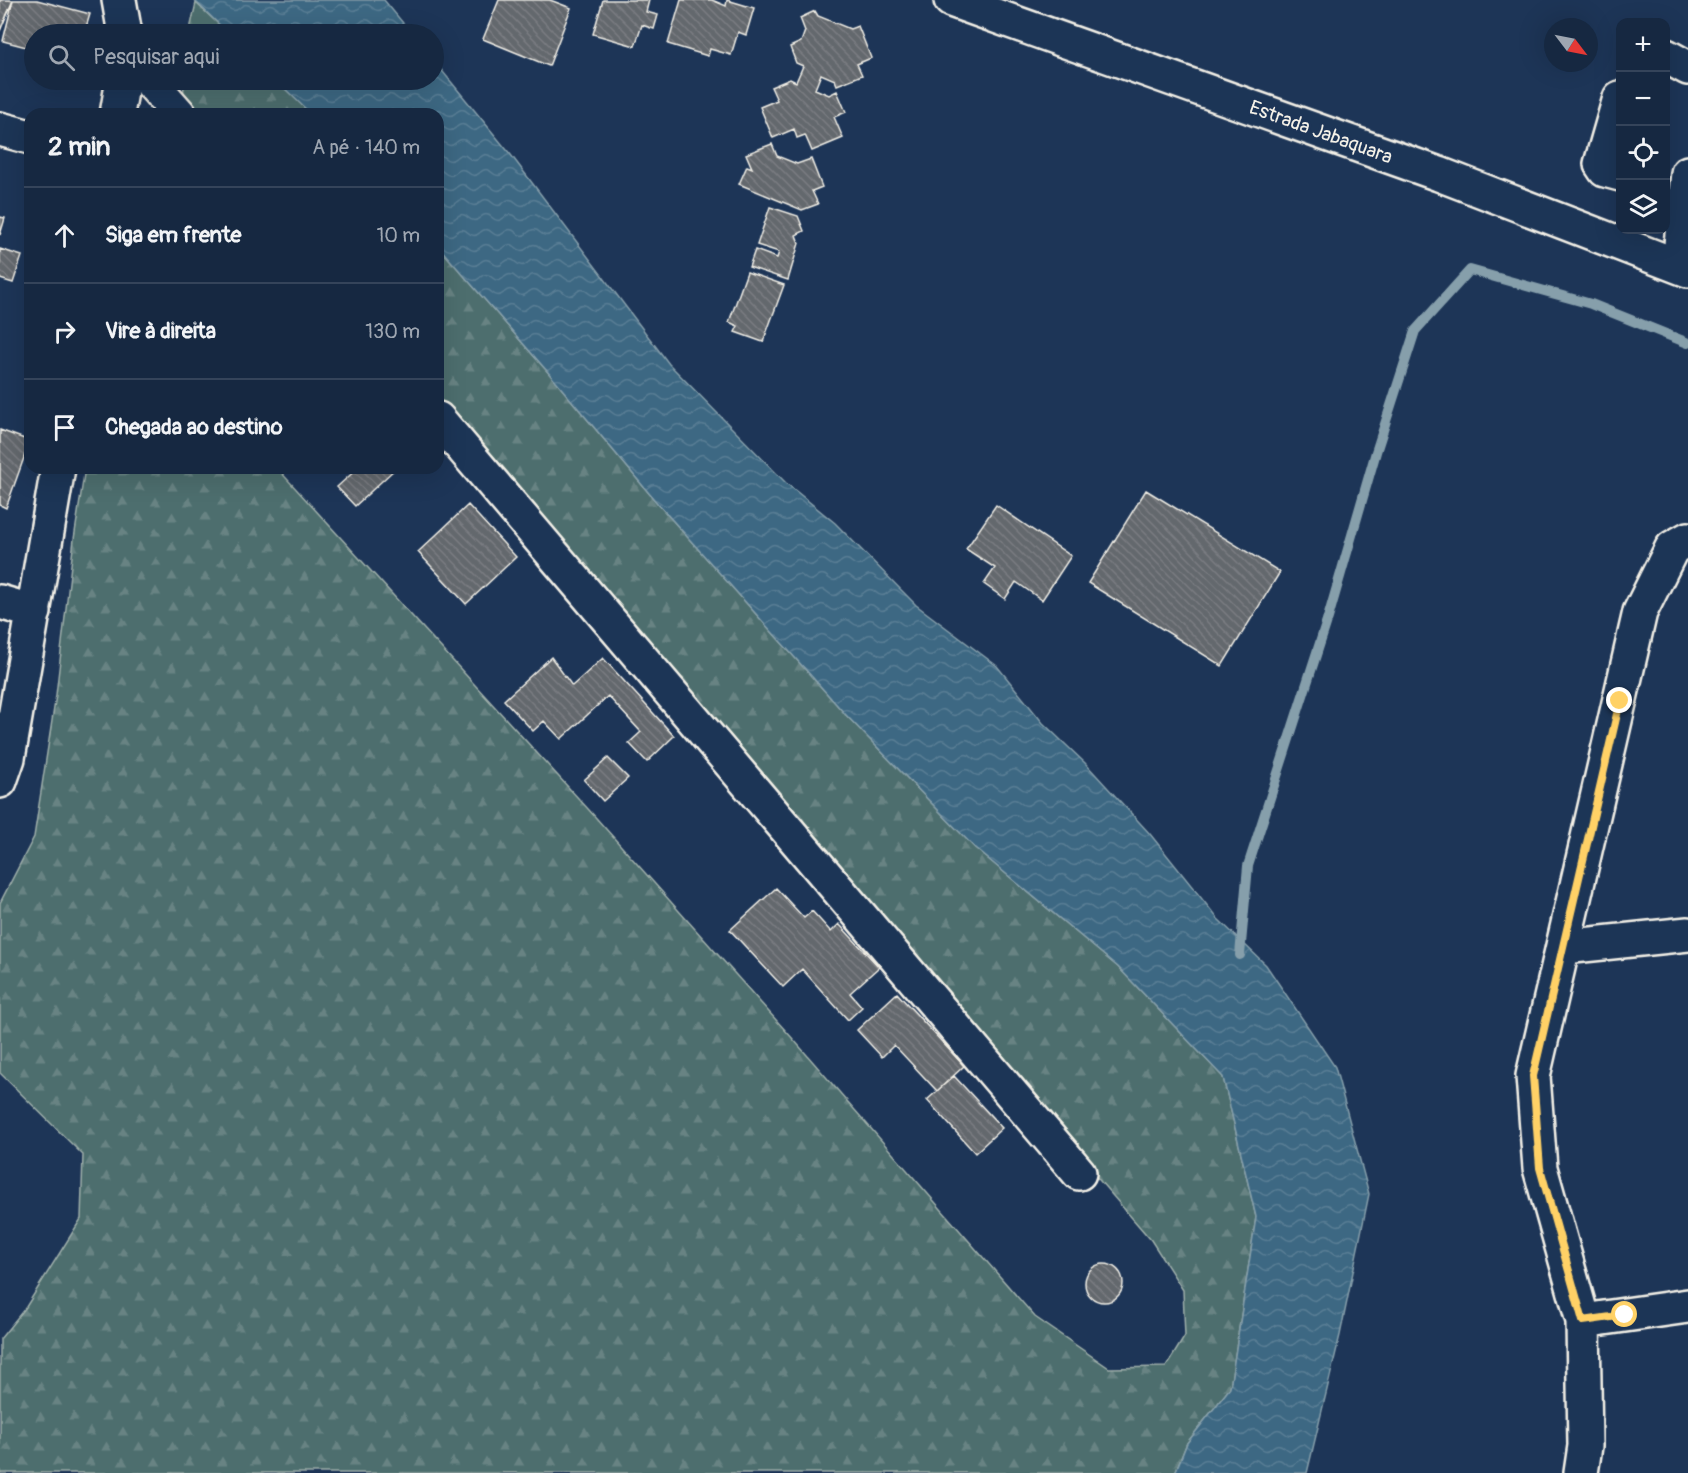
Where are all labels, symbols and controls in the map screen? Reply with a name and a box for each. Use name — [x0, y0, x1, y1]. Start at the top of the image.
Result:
north arrow — [1544, 18, 1598, 72]
map controls — [1616, 18, 1670, 234]
button: + — [1616, 18, 1670, 72]
search box — [24, 24, 444, 90]
icon: search — [45, 41, 78, 74]
text: Pesquisar aqui — [93, 43, 219, 71]
button: − — [1616, 72, 1670, 126]
street label: Estrada Jabaquara — [1246, 95, 1396, 169]
button: locate — [1616, 126, 1670, 180]
text: 2 min — [48, 131, 110, 163]
text: A pé · 140 m — [312, 135, 420, 160]
button: layers — [1616, 180, 1670, 234]
icon: ahead — [48, 219, 81, 252]
text: Siga em frente — [105, 221, 241, 249]
text: 10 m — [376, 223, 420, 248]
icon: right — [48, 315, 81, 348]
text: Vire à direita — [105, 317, 216, 345]
text: 130 m — [365, 319, 420, 344]
icon: arrive — [48, 411, 81, 444]
text: Chegada ao destino — [105, 413, 283, 441]
route end — [1606, 687, 1632, 713]
route start — [1611, 1301, 1637, 1327]

